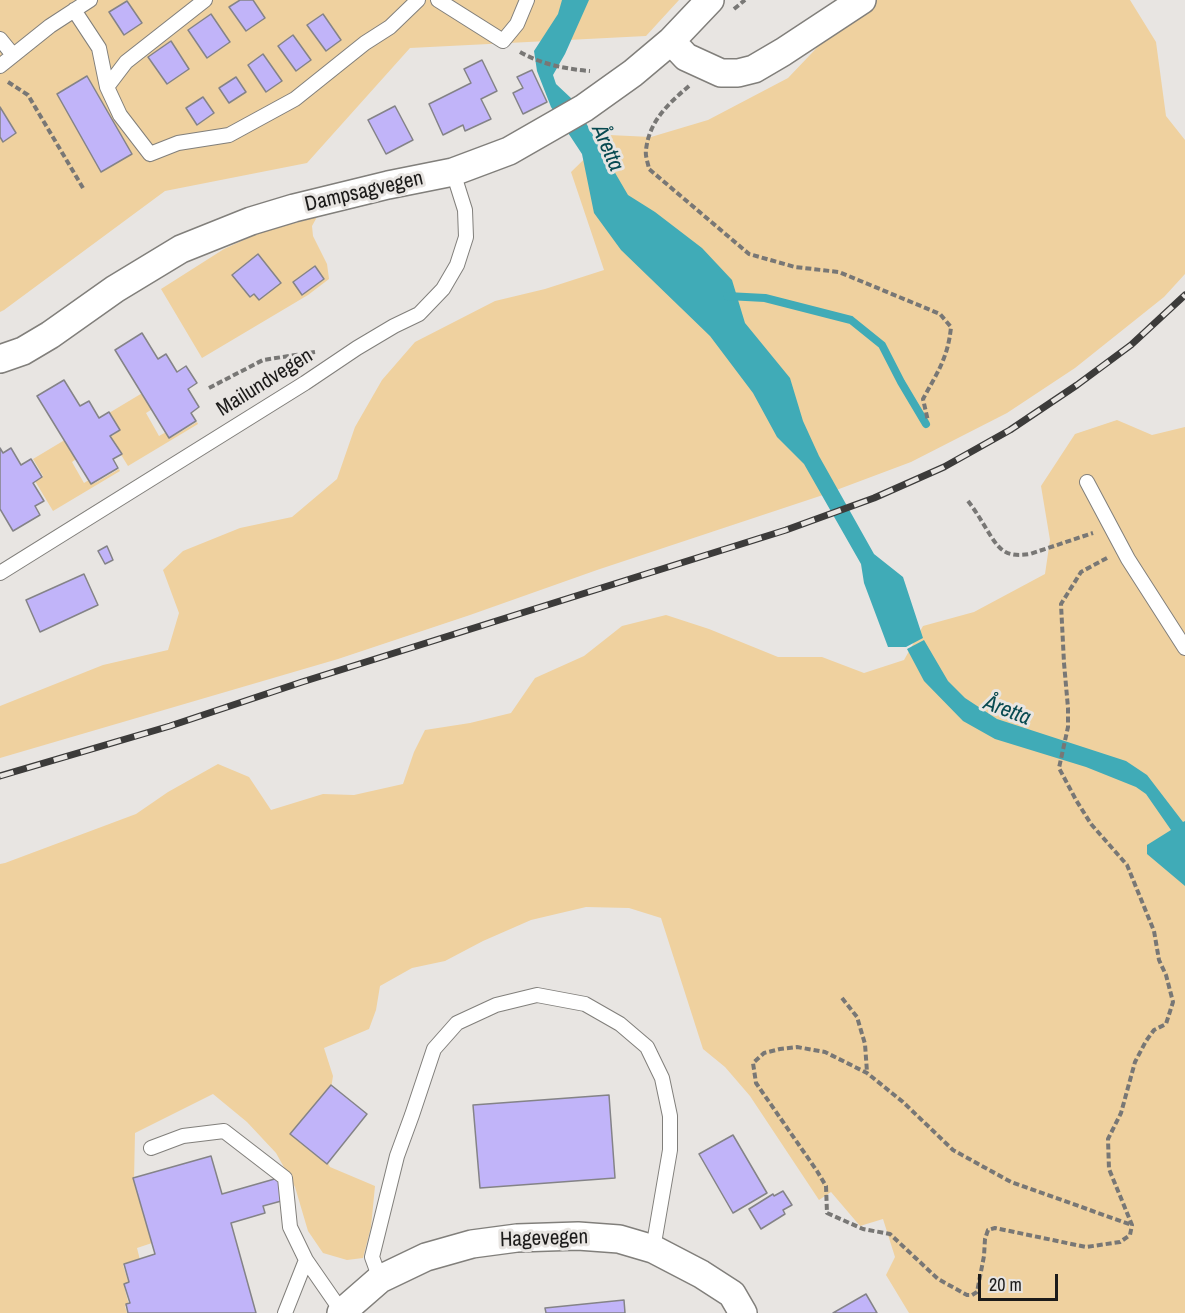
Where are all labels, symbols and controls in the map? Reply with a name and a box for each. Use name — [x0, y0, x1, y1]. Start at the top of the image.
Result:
water label: Åretta — [585, 121, 629, 175]
street label: Dampsagvegen — [302, 166, 426, 218]
street label: Mailundvegen — [212, 344, 318, 422]
water label: Åretta — [980, 690, 1034, 732]
street label: Hagevegen — [500, 1225, 588, 1253]
scale bar — [981, 1262, 1060, 1300]
text: 20 m — [989, 1272, 1022, 1297]

